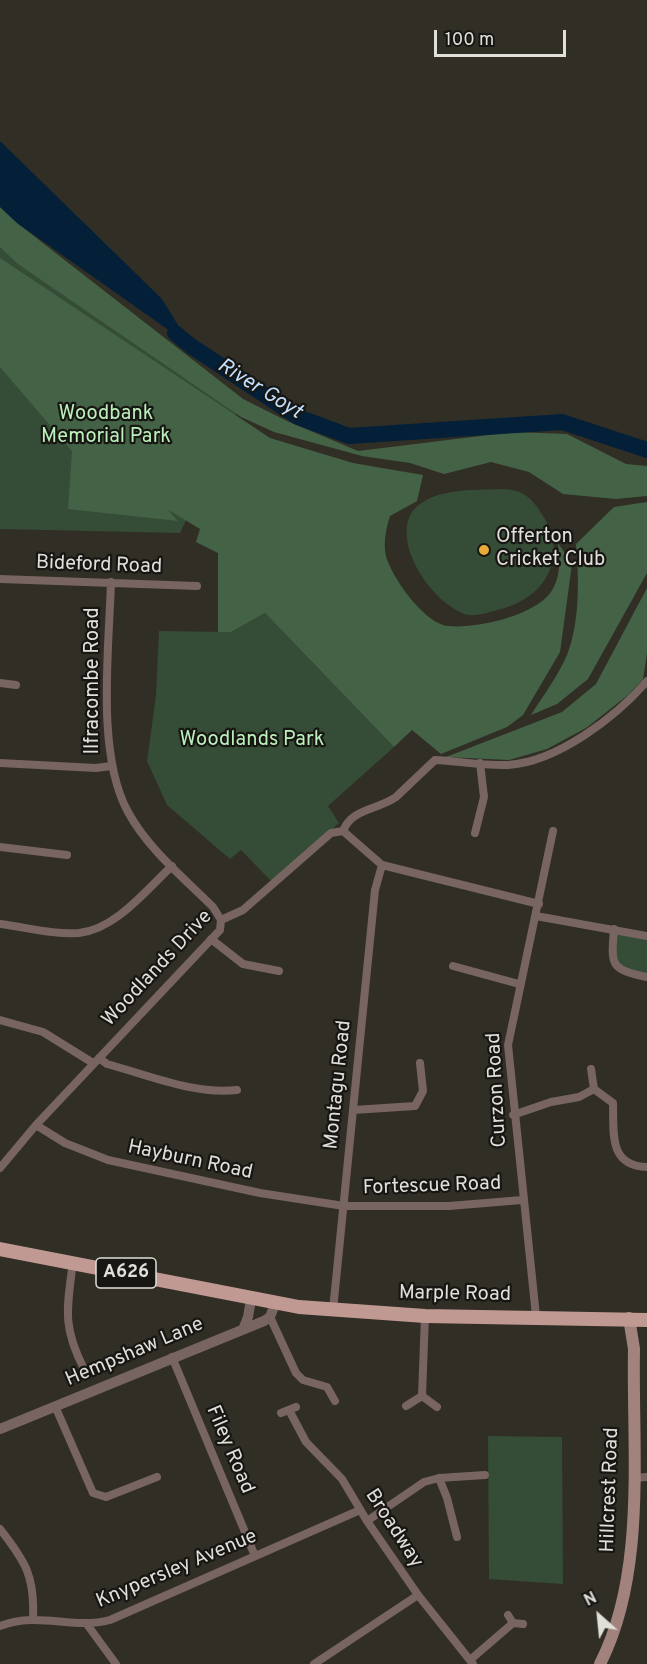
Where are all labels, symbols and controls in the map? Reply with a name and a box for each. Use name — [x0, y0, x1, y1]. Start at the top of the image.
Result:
scale bar — [437, 18, 569, 56]
text: 100 m — [445, 29, 494, 52]
water label: River Goyt — [212, 354, 306, 426]
park label: Woodbank Memorial Park — [41, 403, 171, 450]
place label: Offerton Cricket Club — [496, 526, 605, 573]
marker: Offerton Cricket Club — [477, 543, 491, 557]
street label: Bideford Road — [35, 552, 163, 580]
street label: Ilfracombe Road — [82, 607, 106, 755]
park label: Woodlands Park — [180, 729, 324, 753]
street label: Woodlands Drive — [98, 906, 218, 1032]
street label: Montagu Road — [320, 1019, 358, 1151]
street label: Curzon Road — [483, 1032, 513, 1148]
street label: Hayburn Road — [125, 1136, 255, 1186]
street label: Fortescue Road — [362, 1173, 502, 1201]
road number: A626 — [96, 1258, 156, 1288]
street label: Marple Road — [399, 1282, 511, 1308]
street label: Hempshaw Lane — [62, 1313, 208, 1393]
street label: Filey Road — [200, 1402, 258, 1498]
street label: Hillcrest Road — [597, 1427, 625, 1553]
street label: Broadway — [359, 1485, 427, 1573]
street label: Knypersley Avenue — [93, 1525, 261, 1615]
north arrow — [569, 1586, 629, 1646]
text: N — [581, 1588, 600, 1611]

